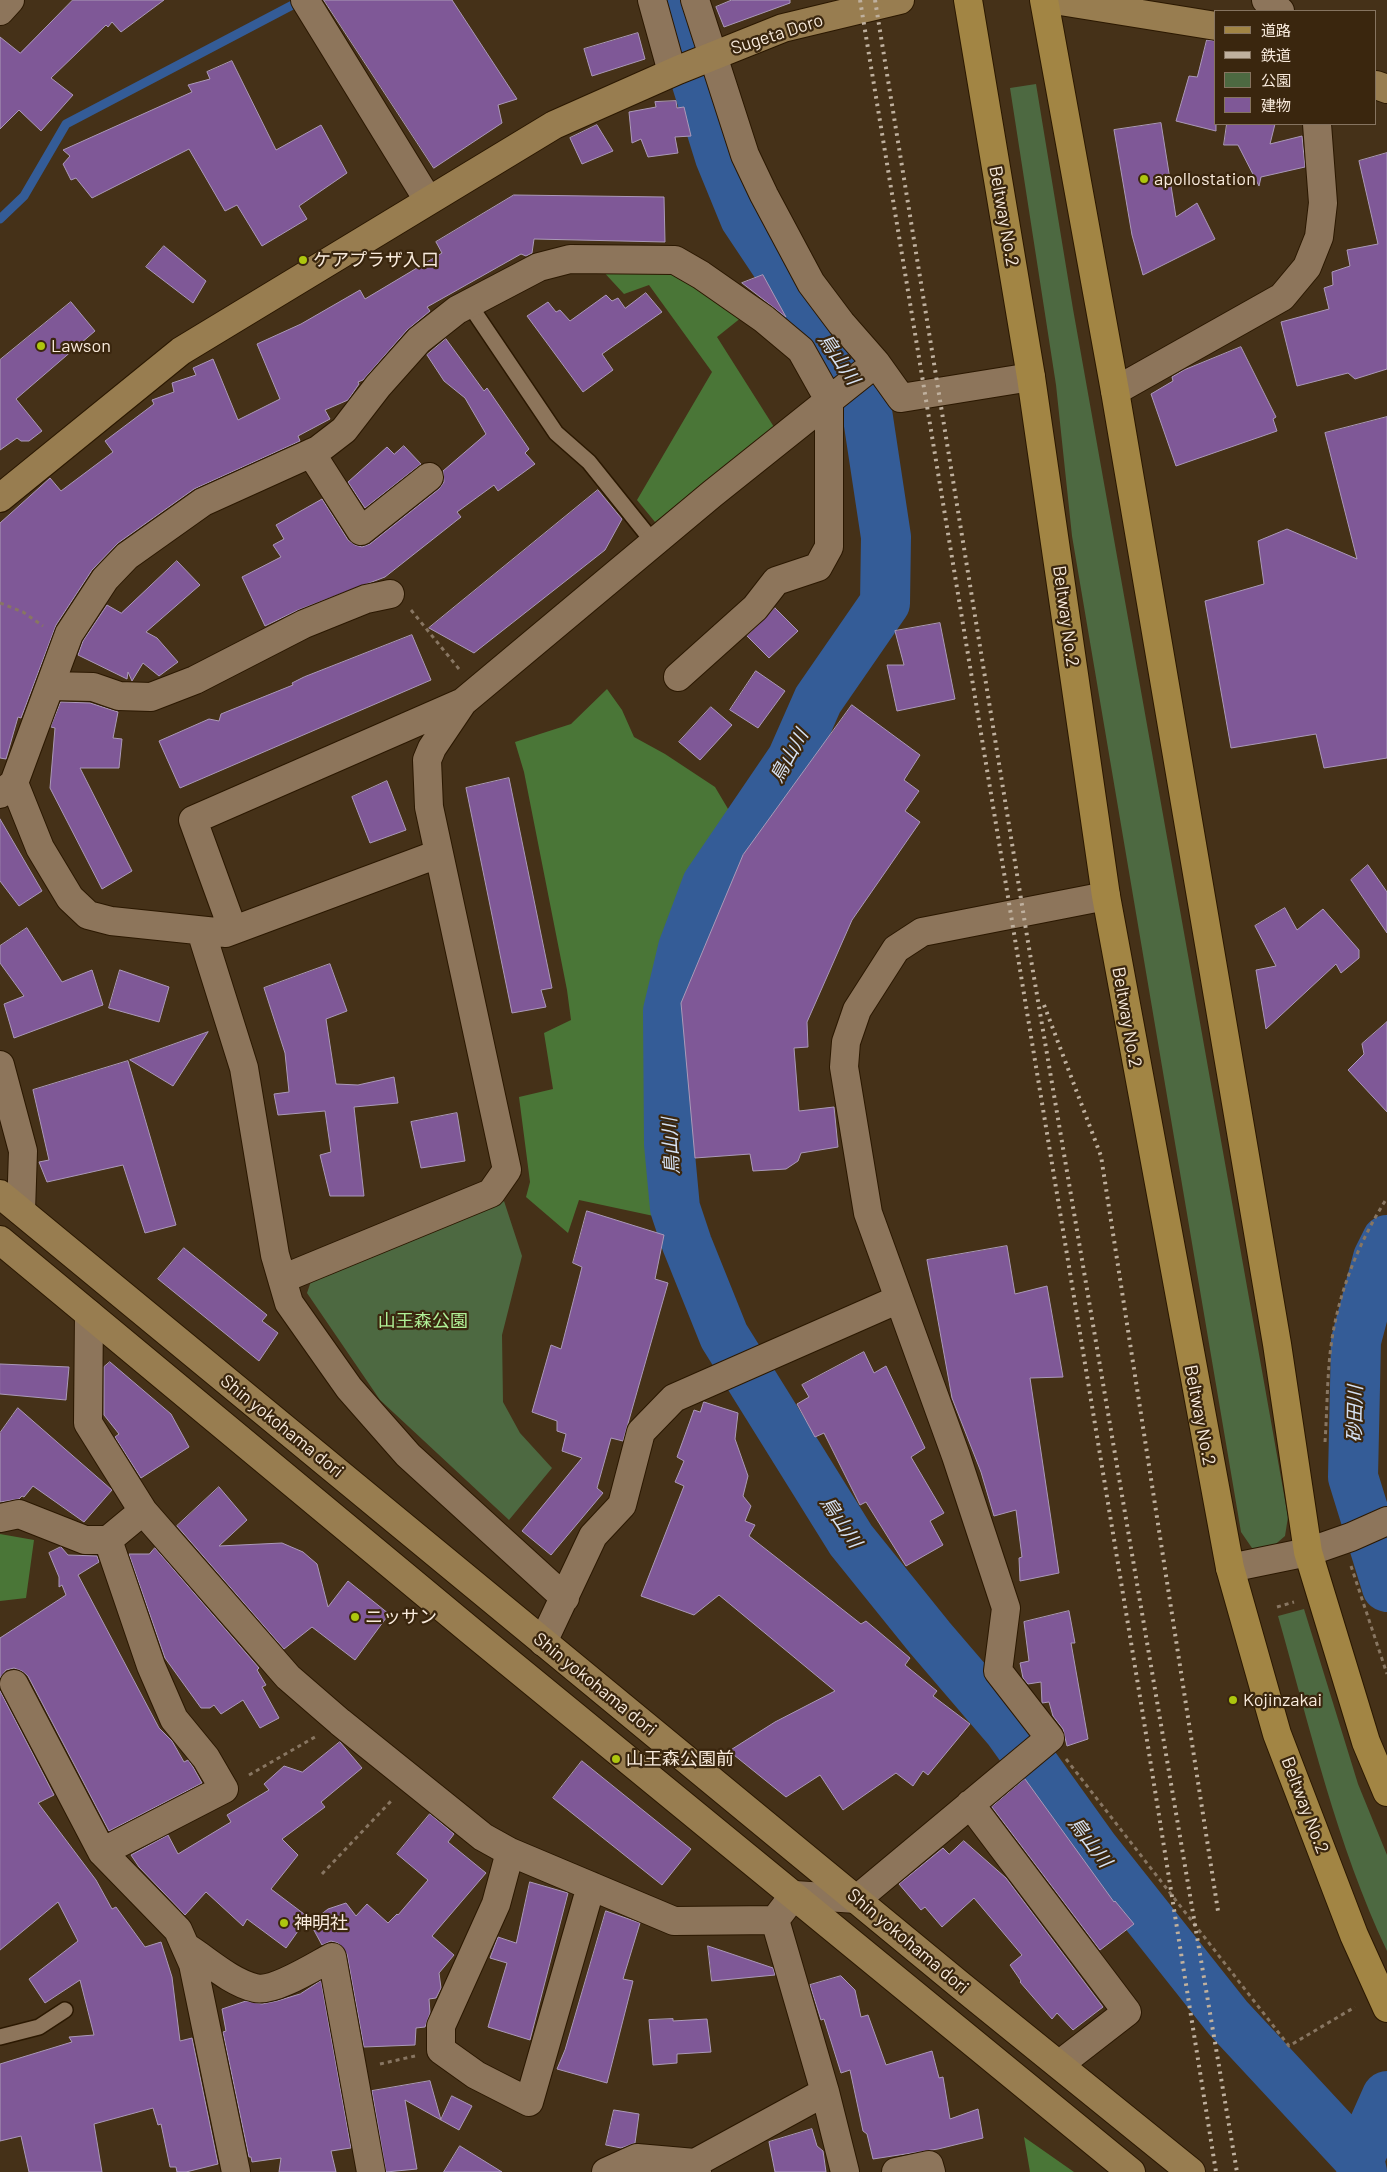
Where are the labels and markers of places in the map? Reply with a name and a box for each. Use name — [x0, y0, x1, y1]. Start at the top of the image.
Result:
place label: apollostation — [1154, 168, 1256, 190]
marker: apollostation — [1138, 173, 1150, 185]
place label: ケアプラザ入口 — [313, 249, 439, 271]
marker: ケアプラザ入口 — [297, 254, 309, 266]
place label: Lawson — [51, 335, 111, 357]
marker: Lawson — [35, 340, 47, 352]
place label: ニッサン — [365, 1606, 437, 1628]
marker: ニッサン — [349, 1611, 361, 1623]
place label: Kojinzakai — [1243, 1689, 1322, 1711]
marker: Kojinzakai — [1227, 1694, 1239, 1706]
place label: 山王森公園前 — [626, 1748, 734, 1770]
marker: 山王森公園前 — [610, 1753, 622, 1765]
place label: 神明社 — [294, 1912, 348, 1934]
marker: 神明社 — [278, 1917, 290, 1929]

